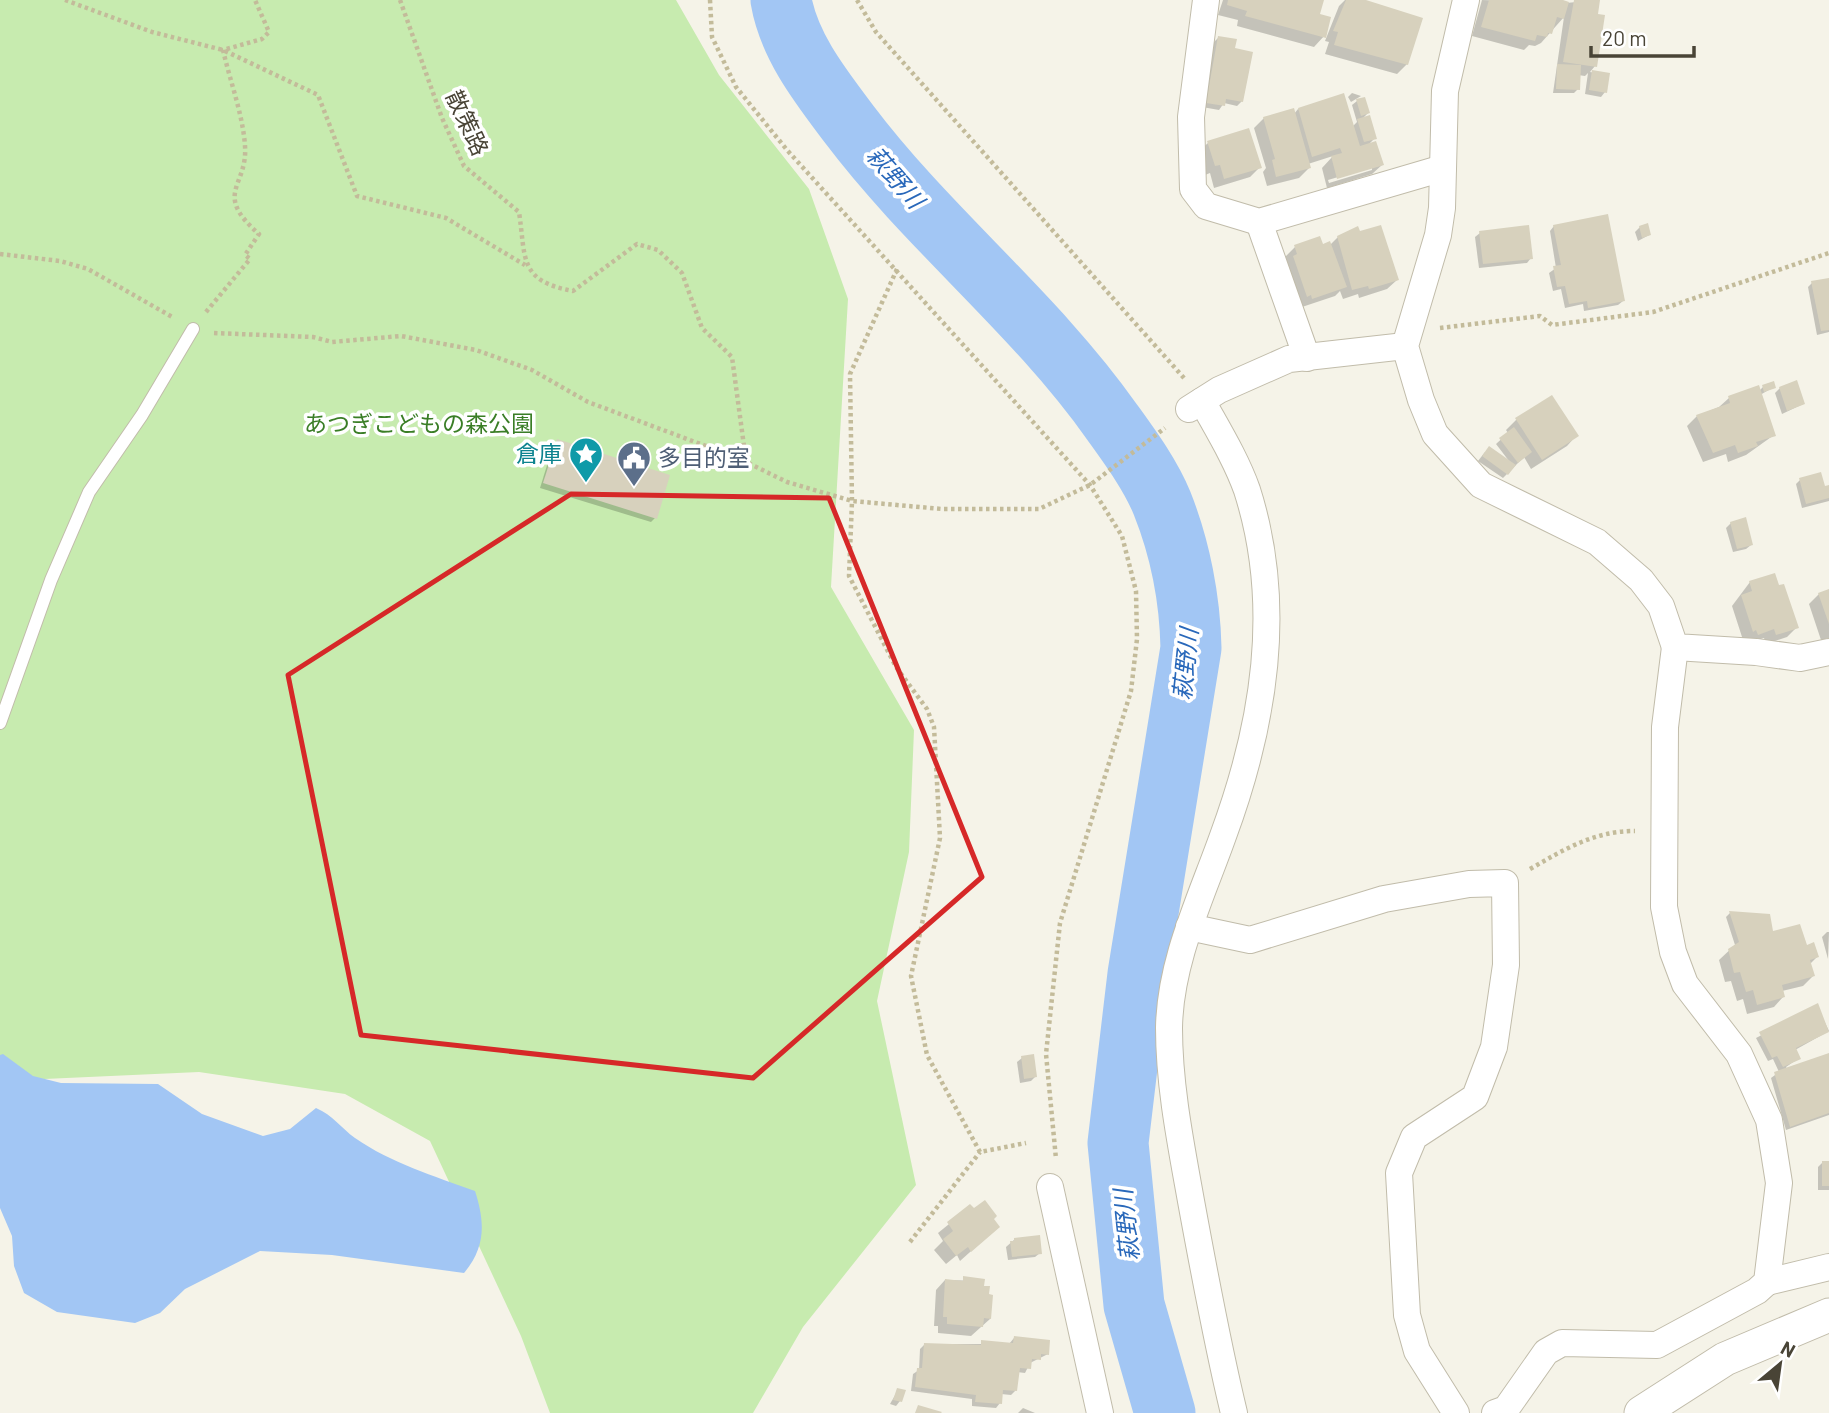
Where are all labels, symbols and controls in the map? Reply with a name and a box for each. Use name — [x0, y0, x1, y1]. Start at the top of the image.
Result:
scale bar — [1591, 14, 1694, 58]
text: 20 m — [1602, 25, 1647, 50]
street label: 散策路 — [441, 85, 495, 160]
water label: 萩野川 — [862, 140, 933, 216]
park label: あつぎこどもの森公園 — [304, 409, 534, 437]
place icon: 倉庫 — [567, 435, 605, 484]
place label: 倉庫 — [516, 439, 562, 467]
public building icon: 多目的室 — [615, 439, 653, 488]
place label: 多目的室 — [658, 443, 750, 471]
water label: 萩野川 — [1166, 624, 1203, 701]
water label: 萩野川 — [1107, 1185, 1144, 1262]
north arrow — [1745, 1329, 1815, 1399]
text: N — [1777, 1336, 1800, 1362]

